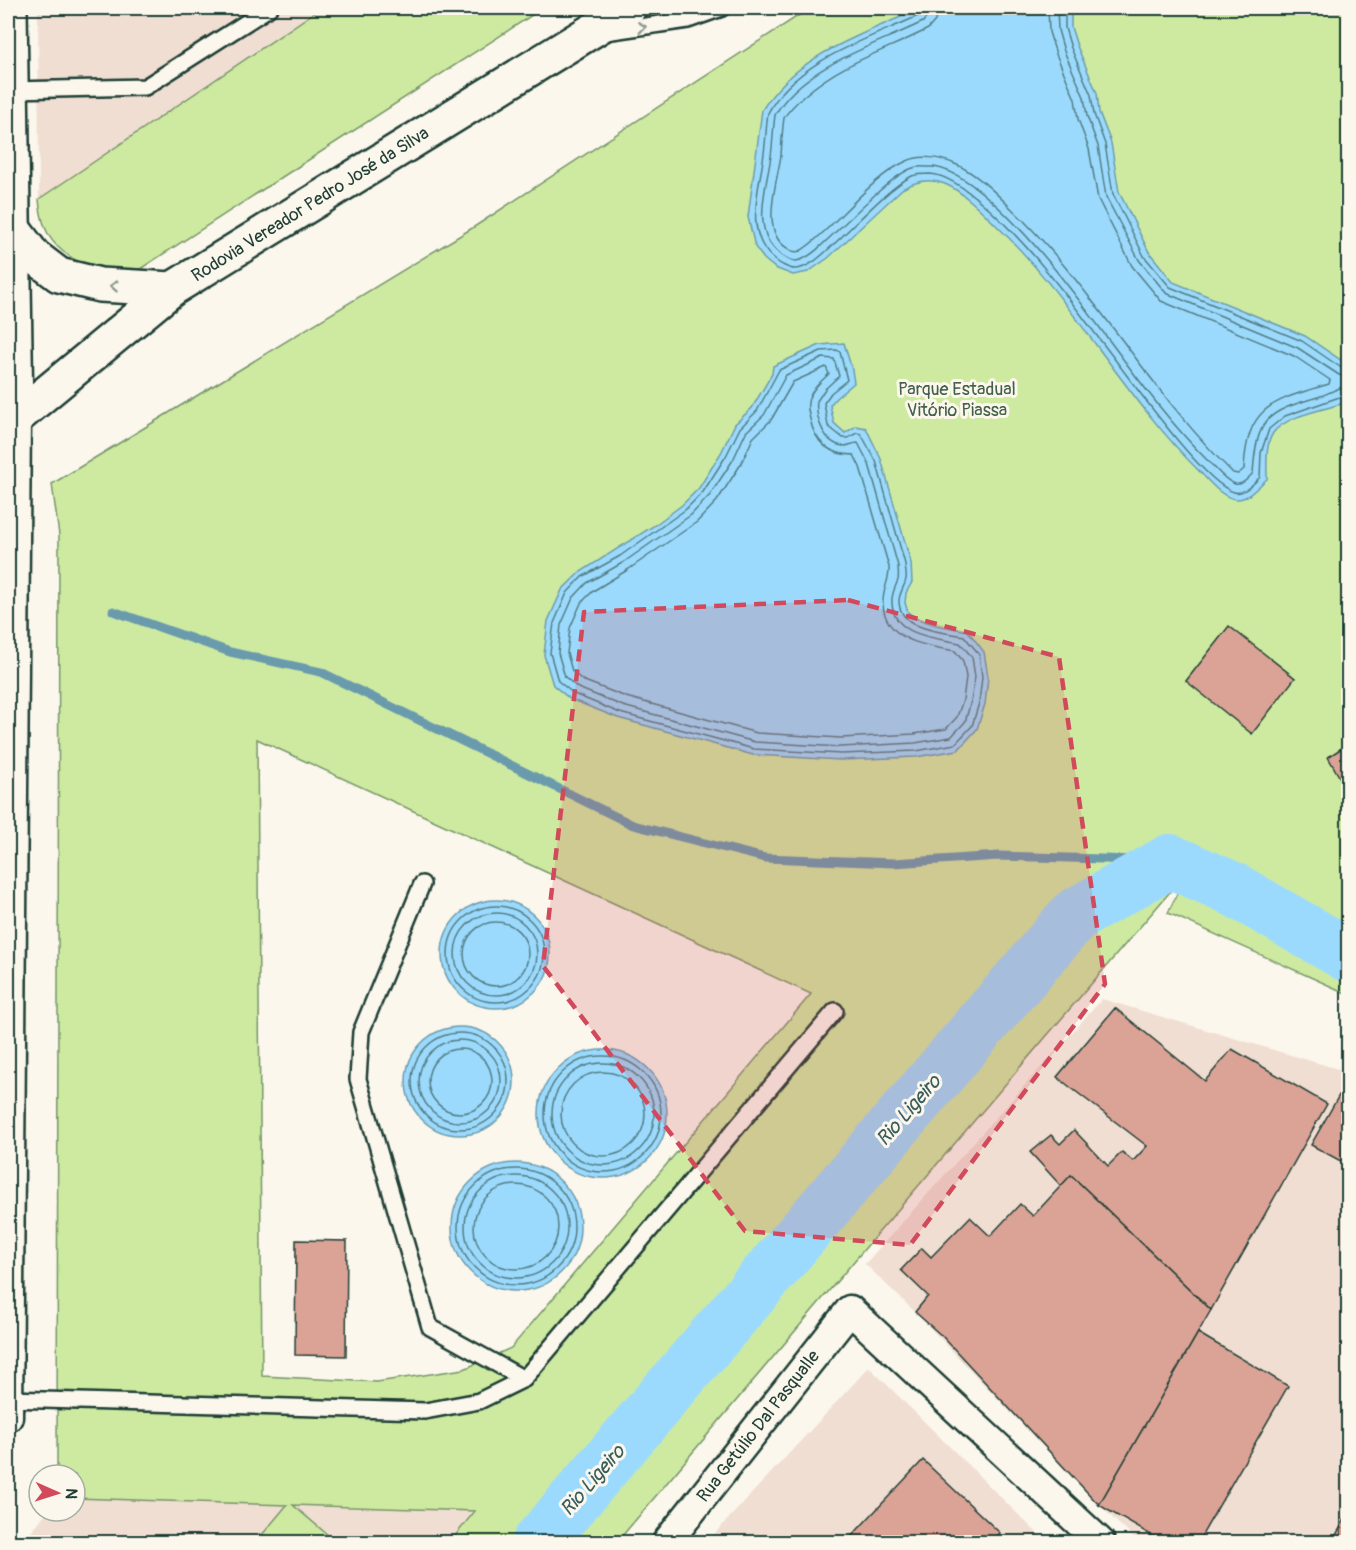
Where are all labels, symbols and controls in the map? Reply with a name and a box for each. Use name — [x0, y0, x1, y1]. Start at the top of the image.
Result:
one-way arrow — [638, 21, 647, 33]
street label: Rodovia Vereador Pedro José da Silva — [187, 122, 433, 287]
one-way arrow — [109, 279, 118, 292]
park label: Parque Estadual Vitório Piassa — [898, 378, 1016, 422]
water label: Rio Ligeiro — [871, 1069, 947, 1151]
street label: Rua Getúlio Dal Pasqualle — [692, 1345, 825, 1507]
water label: Rio Ligeiro — [555, 1439, 631, 1521]
north arrow — [27, 1463, 87, 1523]
text: N — [61, 1488, 81, 1500]

